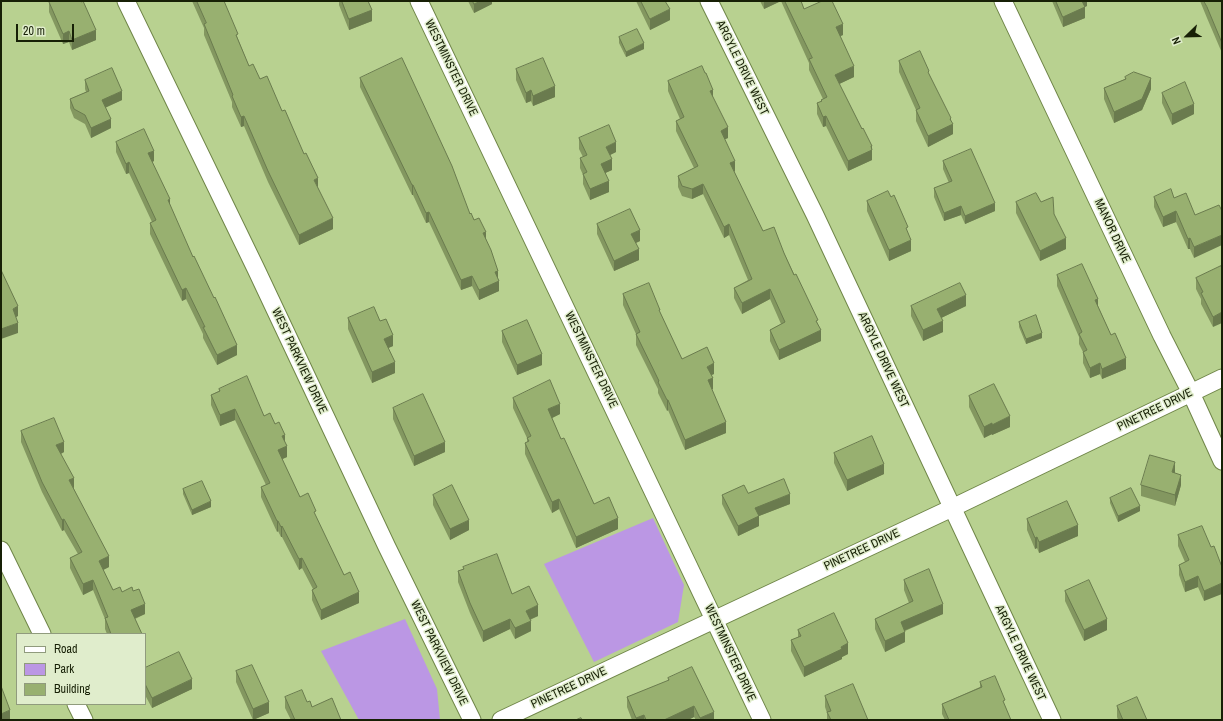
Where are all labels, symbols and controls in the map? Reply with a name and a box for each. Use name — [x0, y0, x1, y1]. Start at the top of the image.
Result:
scale bar — [18, 16, 76, 42]
north arrow — [1167, 16, 1207, 56]
street label: WESTMINSTER DRIVE — [421, 17, 481, 119]
street label: ARGYLE DRIVE WEST — [713, 18, 771, 118]
text: 20 m — [23, 23, 45, 39]
text: N — [1168, 35, 1184, 46]
street label: MANOR DRIVE — [1091, 196, 1133, 266]
street label: WEST PARKVIEW DRIVE — [268, 306, 330, 416]
street label: WESTMINSTER DRIVE — [561, 309, 621, 411]
street label: ARGYLE DRIVE WEST — [855, 310, 911, 410]
street label: PINETREE DRIVE — [1115, 386, 1195, 434]
street label: PINETREE DRIVE — [822, 526, 902, 574]
street label: WEST PARKVIEW DRIVE — [407, 598, 471, 708]
street label: WESTMINSTER DRIVE — [701, 602, 759, 704]
street label: ARGYLE DRIVE WEST — [992, 603, 1048, 703]
legend — [16, 633, 146, 705]
text: Road — [54, 641, 78, 657]
text: Park — [54, 661, 74, 677]
street label: PINETREE DRIVE — [529, 664, 609, 712]
text: Building — [54, 681, 90, 697]

